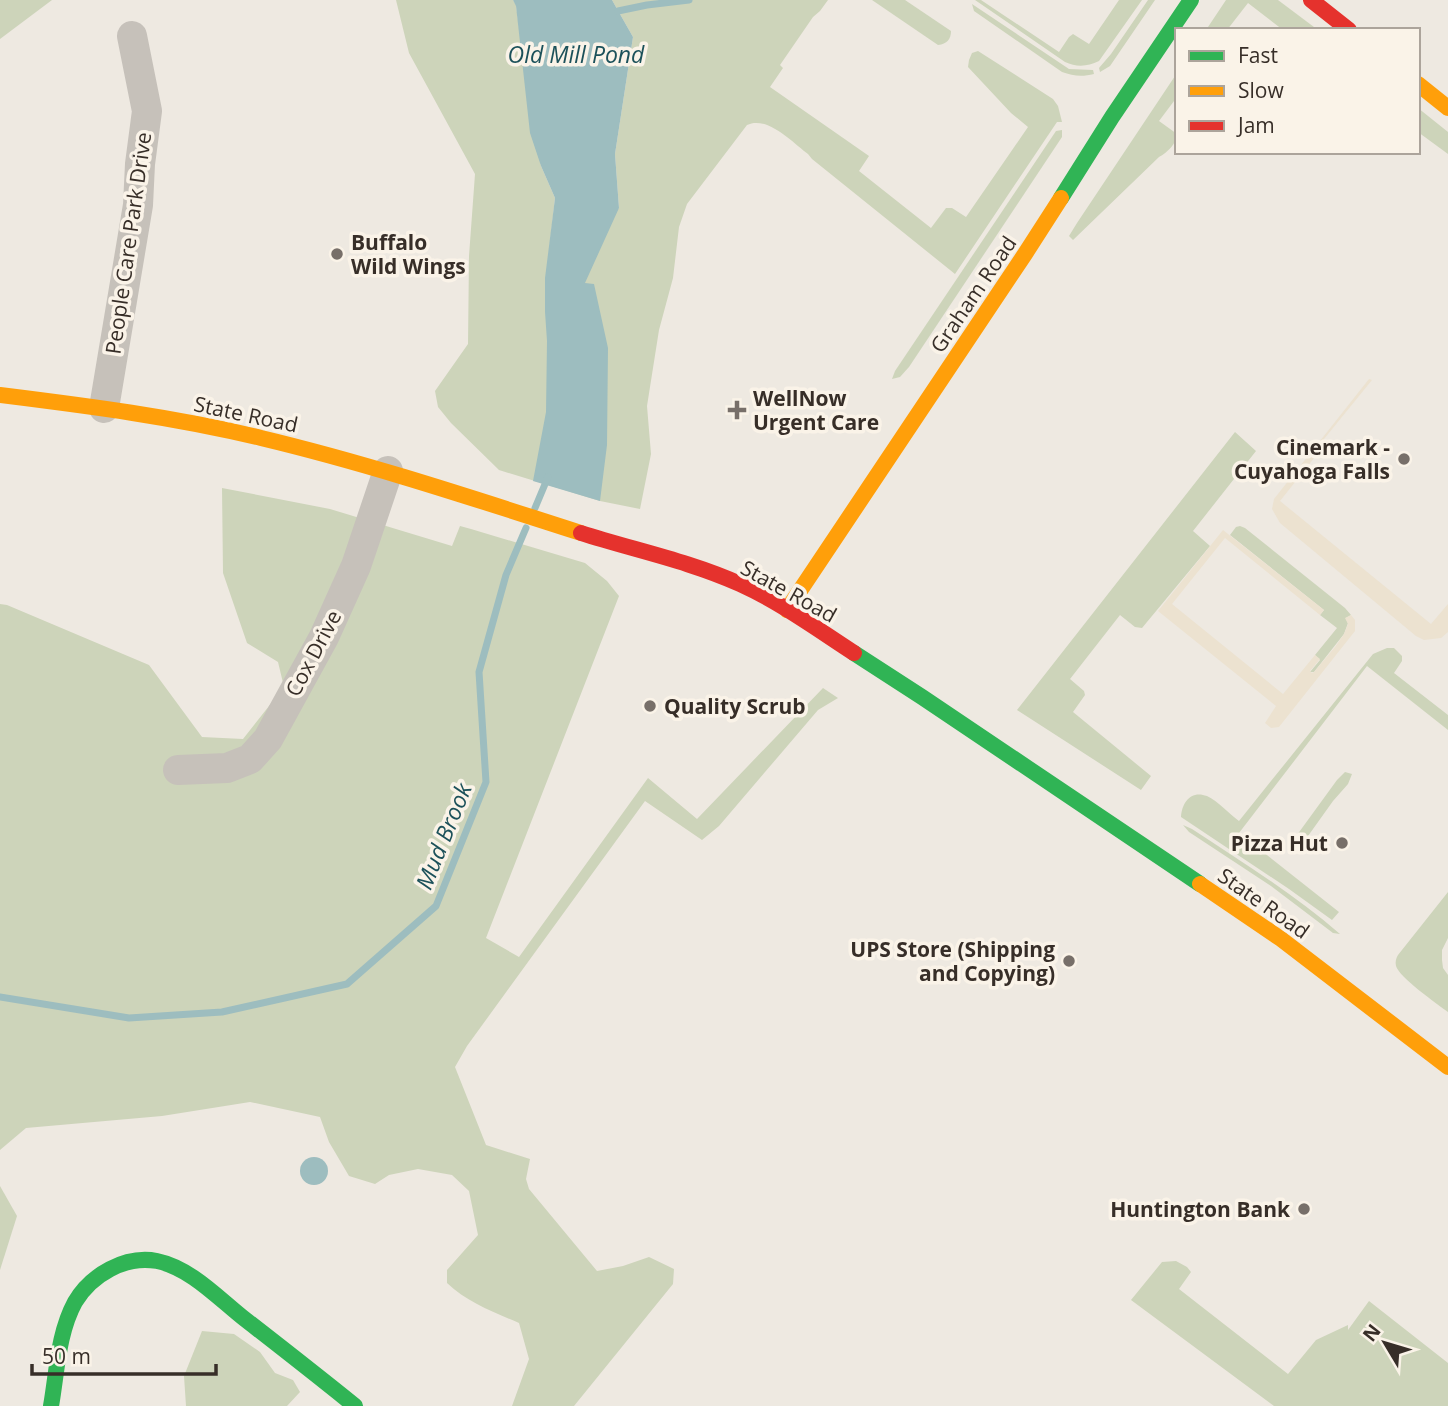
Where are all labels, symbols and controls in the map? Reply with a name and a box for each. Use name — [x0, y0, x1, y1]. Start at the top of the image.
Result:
legend — [1175, 28, 1420, 154]
water label: Old Mill Pond — [508, 38, 645, 70]
text: Fast — [1238, 41, 1278, 69]
text: Slow — [1238, 76, 1284, 104]
text: Jam — [1236, 111, 1275, 139]
street label: People Care Park Drive — [99, 130, 157, 356]
place label: Buffalo Wild Wings — [351, 228, 466, 280]
street label: Graham Road — [924, 230, 1022, 358]
marker: Buffalo Wild Wings — [329, 246, 345, 262]
place label: WellNow Urgent Care — [753, 384, 879, 436]
street label: State Road — [191, 389, 301, 439]
marker: WellNow Urgent Care — [727, 400, 747, 420]
place label: Cinemark - Cuyahoga Falls — [1234, 433, 1390, 485]
marker: Cinemark - Cuyahoga Falls — [1396, 451, 1412, 467]
street label: State Road — [736, 553, 842, 629]
street label: Cox Drive — [279, 605, 347, 701]
place label: Quality Scrub — [664, 692, 806, 720]
marker: Quality Scrub — [642, 698, 658, 714]
water label: Mud Brook — [407, 777, 479, 894]
place label: Pizza Hut — [1231, 829, 1328, 857]
marker: Pizza Hut — [1334, 835, 1350, 851]
street label: State Road — [1213, 861, 1315, 945]
place label: UPS Store (Shipping and Copying) — [850, 935, 1055, 987]
marker: UPS Store (Shipping and Copying) — [1061, 953, 1077, 969]
place label: Huntington Bank — [1110, 1195, 1291, 1223]
marker: Huntington Bank — [1296, 1201, 1312, 1217]
north arrow — [1350, 1308, 1420, 1378]
text: N — [1357, 1318, 1387, 1347]
scale bar — [32, 1332, 215, 1376]
text: 50 m — [42, 1342, 91, 1370]

